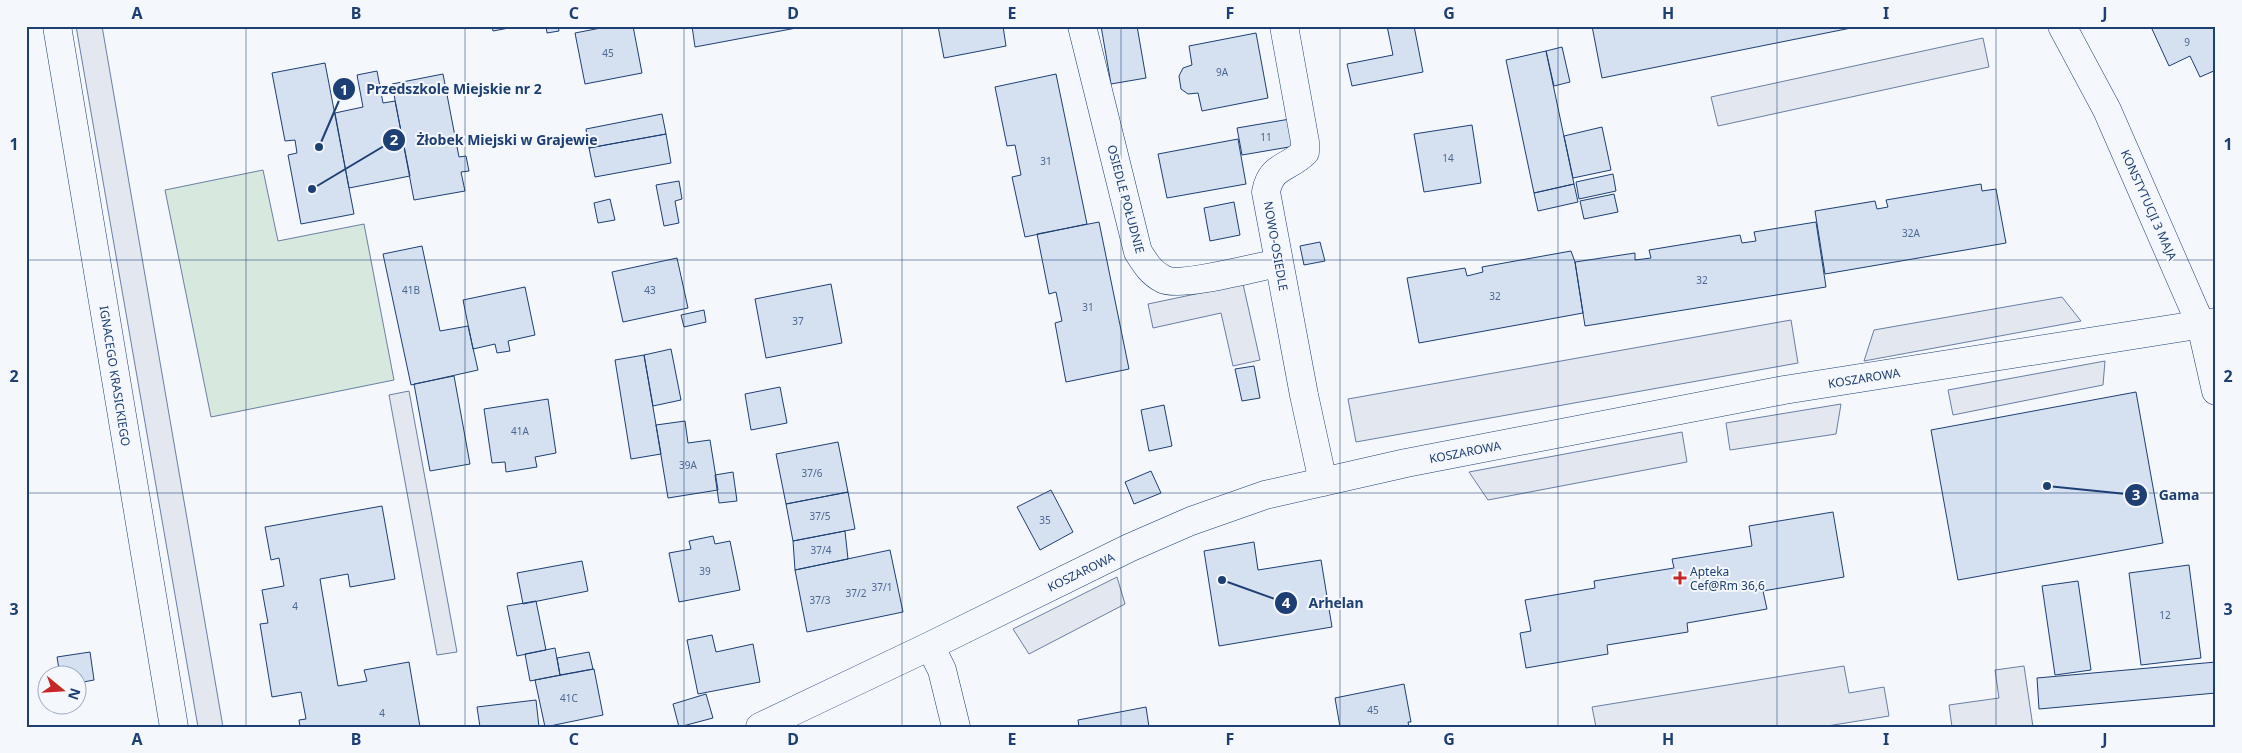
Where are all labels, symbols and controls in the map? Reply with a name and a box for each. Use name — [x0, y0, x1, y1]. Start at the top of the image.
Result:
text: A — [131, 2, 143, 24]
text: B — [351, 2, 361, 24]
text: C — [569, 2, 579, 24]
text: D — [787, 2, 799, 24]
text: E — [1008, 2, 1017, 24]
text: F — [1226, 2, 1234, 24]
text: G — [1443, 2, 1455, 24]
text: H — [1662, 2, 1674, 24]
text: I — [1883, 2, 1889, 24]
text: J — [2100, 2, 2108, 24]
house number: 9 — [2184, 35, 2190, 49]
house number: 45 — [602, 46, 614, 60]
house number: 9A — [1216, 65, 1229, 79]
callout: Przedszkole Miejskie nr 2 — [331, 75, 552, 104]
text: 1 — [340, 79, 348, 99]
text: Przedszkole Miejskie nr 2 — [366, 79, 542, 98]
callout: Żłobek Miejski w Grajewie — [381, 126, 607, 155]
text: 2 — [390, 129, 399, 149]
text: Żłobek Miejski w Grajewie — [416, 130, 598, 149]
house number: 11 — [1260, 130, 1272, 144]
text: 1 — [9, 133, 19, 155]
text: 1 — [2223, 133, 2233, 155]
street label: OSIEDLE POŁUDNIE — [1103, 143, 1149, 255]
street label: KONSTYTUCJI 3 MAJA — [2117, 147, 2181, 263]
house number: 14 — [1442, 151, 1454, 165]
house number: 31 — [1040, 154, 1052, 168]
street label: NOWO-OSIEDLE — [1260, 200, 1292, 292]
house number: 32A — [1902, 226, 1921, 240]
house number: 32 — [1696, 273, 1708, 287]
house number: 41B — [402, 283, 420, 297]
house number: 43 — [644, 283, 656, 297]
house number: 32 — [1489, 289, 1501, 303]
house number: 31 — [1082, 300, 1094, 314]
street label: IGNACEGO KRASICKIEGO — [96, 305, 134, 447]
house number: 37 — [792, 314, 804, 328]
street label: KOSZAROWA — [1827, 364, 1902, 392]
text: 2 — [9, 365, 19, 387]
text: 2 — [2223, 365, 2233, 387]
house number: 41A — [511, 424, 530, 438]
street label: KOSZAROWA — [1428, 437, 1503, 467]
house number: 39A — [679, 458, 698, 472]
house number: 37/6 — [802, 466, 823, 480]
callout: Gama — [2123, 481, 2209, 510]
text: 3 — [2132, 484, 2140, 504]
text: Gama — [2159, 485, 2199, 504]
house number: 37/5 — [810, 509, 831, 523]
house number: 35 — [1039, 513, 1051, 527]
house number: 37/4 — [811, 543, 832, 557]
street label: KOSZAROWA — [1045, 548, 1118, 596]
place label: Apteka Cef@Rm 36,6 — [1690, 563, 1765, 594]
house number: 39 — [699, 564, 711, 578]
marker: Apteka Cef@Rm 36,6 — [1674, 572, 1686, 584]
house number: 37/1 — [872, 580, 892, 594]
house number: 37/2 — [846, 586, 867, 600]
callout: Arhelan — [1274, 588, 1374, 617]
text: 4 — [1282, 592, 1291, 612]
house number: 37/3 — [810, 593, 831, 607]
text: Arhelan — [1308, 593, 1364, 612]
text: 3 — [9, 598, 19, 620]
text: 3 — [2223, 598, 2233, 620]
house number: 4 — [292, 599, 298, 613]
house number: 12 — [2159, 608, 2171, 622]
north arrow — [38, 666, 88, 716]
text: N — [64, 686, 86, 703]
house number: 41C — [560, 691, 579, 705]
house number: 45 — [1367, 703, 1379, 717]
house number: 4 — [379, 706, 385, 720]
text: A — [131, 728, 143, 750]
text: B — [351, 728, 361, 750]
text: C — [569, 728, 579, 750]
text: D — [787, 728, 799, 750]
text: E — [1008, 728, 1017, 750]
text: F — [1226, 728, 1234, 750]
text: G — [1443, 728, 1455, 750]
text: H — [1662, 728, 1674, 750]
text: I — [1883, 728, 1889, 750]
text: J — [2100, 728, 2108, 750]

